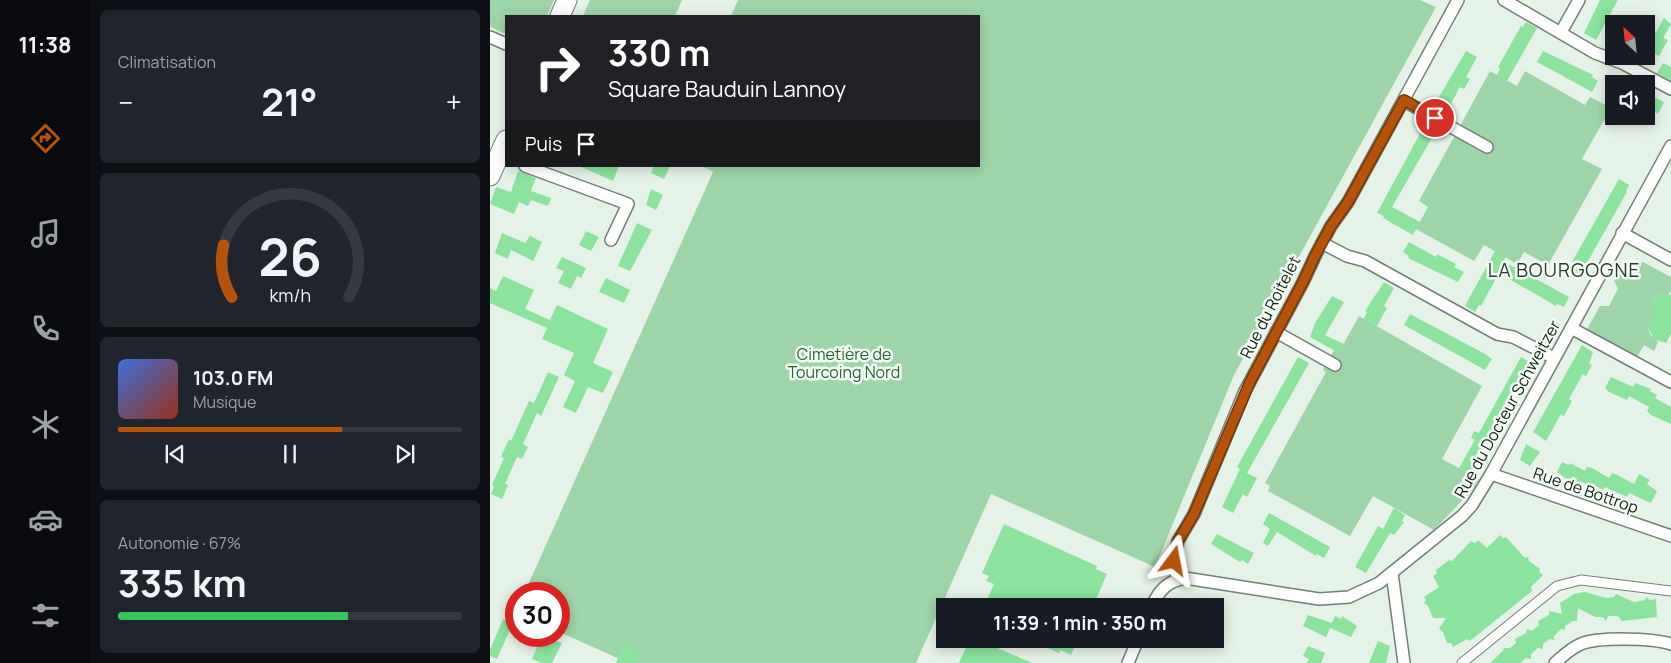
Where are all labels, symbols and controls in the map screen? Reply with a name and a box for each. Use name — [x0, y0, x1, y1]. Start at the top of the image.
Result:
north arrow — [1605, 15, 1655, 65]
map controls — [1605, 15, 1655, 125]
text: 330 m — [608, 29, 710, 77]
text: 11:38 — [18, 30, 72, 60]
icon: right — [525, 35, 590, 100]
text: Climatisation — [118, 51, 216, 73]
text: Square Bauduin Lannoy — [608, 74, 846, 104]
text: 21° — [261, 75, 318, 127]
button: sound — [1605, 75, 1655, 125]
text: − — [118, 83, 133, 121]
text: + — [446, 83, 462, 121]
pin — [1414, 97, 1456, 139]
icon: arrive — [1421, 104, 1449, 132]
icon: directions — [28, 121, 63, 156]
icon: arrive — [572, 130, 600, 158]
text: Puis — [525, 131, 562, 157]
icon: music — [28, 216, 63, 251]
text: 26 — [258, 221, 322, 292]
street label: Rue du Roitelet — [1235, 252, 1305, 362]
district label: LA BOURGOGNE — [1488, 257, 1640, 283]
text: km/h — [269, 283, 311, 307]
icon: phone — [28, 311, 63, 346]
street label: Rue du Docteur Schweitzer — [1449, 316, 1565, 502]
park label: Cimetière de Tourcoing Nord — [788, 343, 900, 383]
text: 103.0 FM — [193, 365, 273, 391]
text: Musique — [193, 391, 256, 413]
icon: climate — [28, 407, 63, 442]
icon: previous — [161, 440, 189, 468]
icon: pause — [276, 440, 304, 468]
icon: next — [391, 440, 419, 468]
street label: Rue de Bottrop — [1530, 462, 1642, 518]
icon: car — [28, 502, 63, 537]
text: Autonomie · 67% — [118, 532, 241, 554]
position arrow — [1147, 534, 1199, 586]
text: 335 km — [118, 556, 247, 608]
speed limit sign: 30 — [505, 582, 570, 647]
icon: filters — [28, 598, 63, 633]
text: 11:39 · 1 min · 350 m — [993, 610, 1167, 636]

